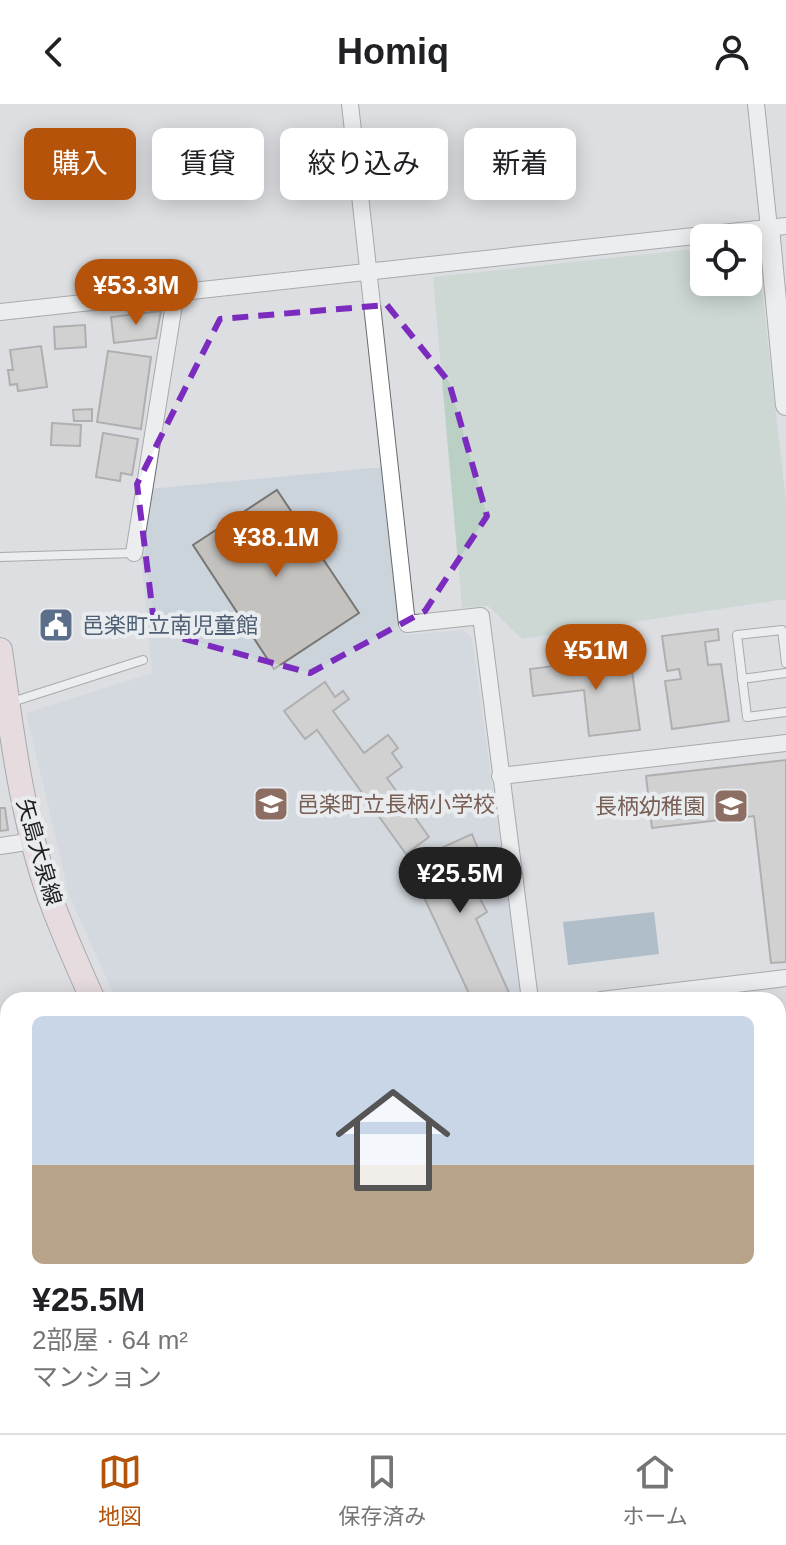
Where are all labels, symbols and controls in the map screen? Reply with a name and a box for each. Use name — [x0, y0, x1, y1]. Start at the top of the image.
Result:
icon: back — [32, 30, 76, 74]
icon: person — [710, 30, 754, 74]
text: Homiq — [337, 31, 449, 72]
chip: 購入 — [24, 128, 136, 200]
chip: 賃貸 — [152, 128, 264, 200]
chip: 絞り込み — [280, 128, 448, 200]
chip: 新着 — [464, 128, 576, 200]
map controls — [690, 224, 762, 296]
button: locate — [690, 224, 762, 296]
pin: ¥53.3M — [71, 259, 201, 327]
text: ¥53.3M — [93, 270, 179, 300]
pin: ¥38.1M — [211, 511, 341, 579]
text: ¥38.1M — [233, 522, 319, 552]
public building icon: 邑楽町立南児童館 — [37, 606, 75, 644]
place label: 邑楽町立南児童館 — [82, 613, 258, 638]
pin: ¥51M — [549, 624, 643, 692]
text: ¥51M — [563, 635, 629, 665]
school or university icon: 邑楽町立長柄小学校 — [252, 785, 290, 823]
school or university icon: 長柄幼稚園 — [712, 787, 750, 825]
place label: 邑楽町立長柄小学校 — [297, 792, 495, 817]
place label: 長柄幼稚園 — [595, 794, 705, 819]
street label: 矢島大泉線 — [12, 796, 66, 908]
pin: ¥25.5M — [395, 847, 525, 915]
text: ¥25.5M — [417, 858, 503, 888]
icon: home — [321, 1068, 465, 1212]
text: ¥25.5M — [32, 1280, 145, 1318]
text: 2部屋 · 64 m² — [32, 1325, 188, 1355]
text: マンション — [32, 1362, 162, 1392]
tab: 地図 — [98, 1450, 142, 1530]
tab: 保存済み — [338, 1450, 426, 1530]
tab: ホーム — [623, 1450, 688, 1530]

